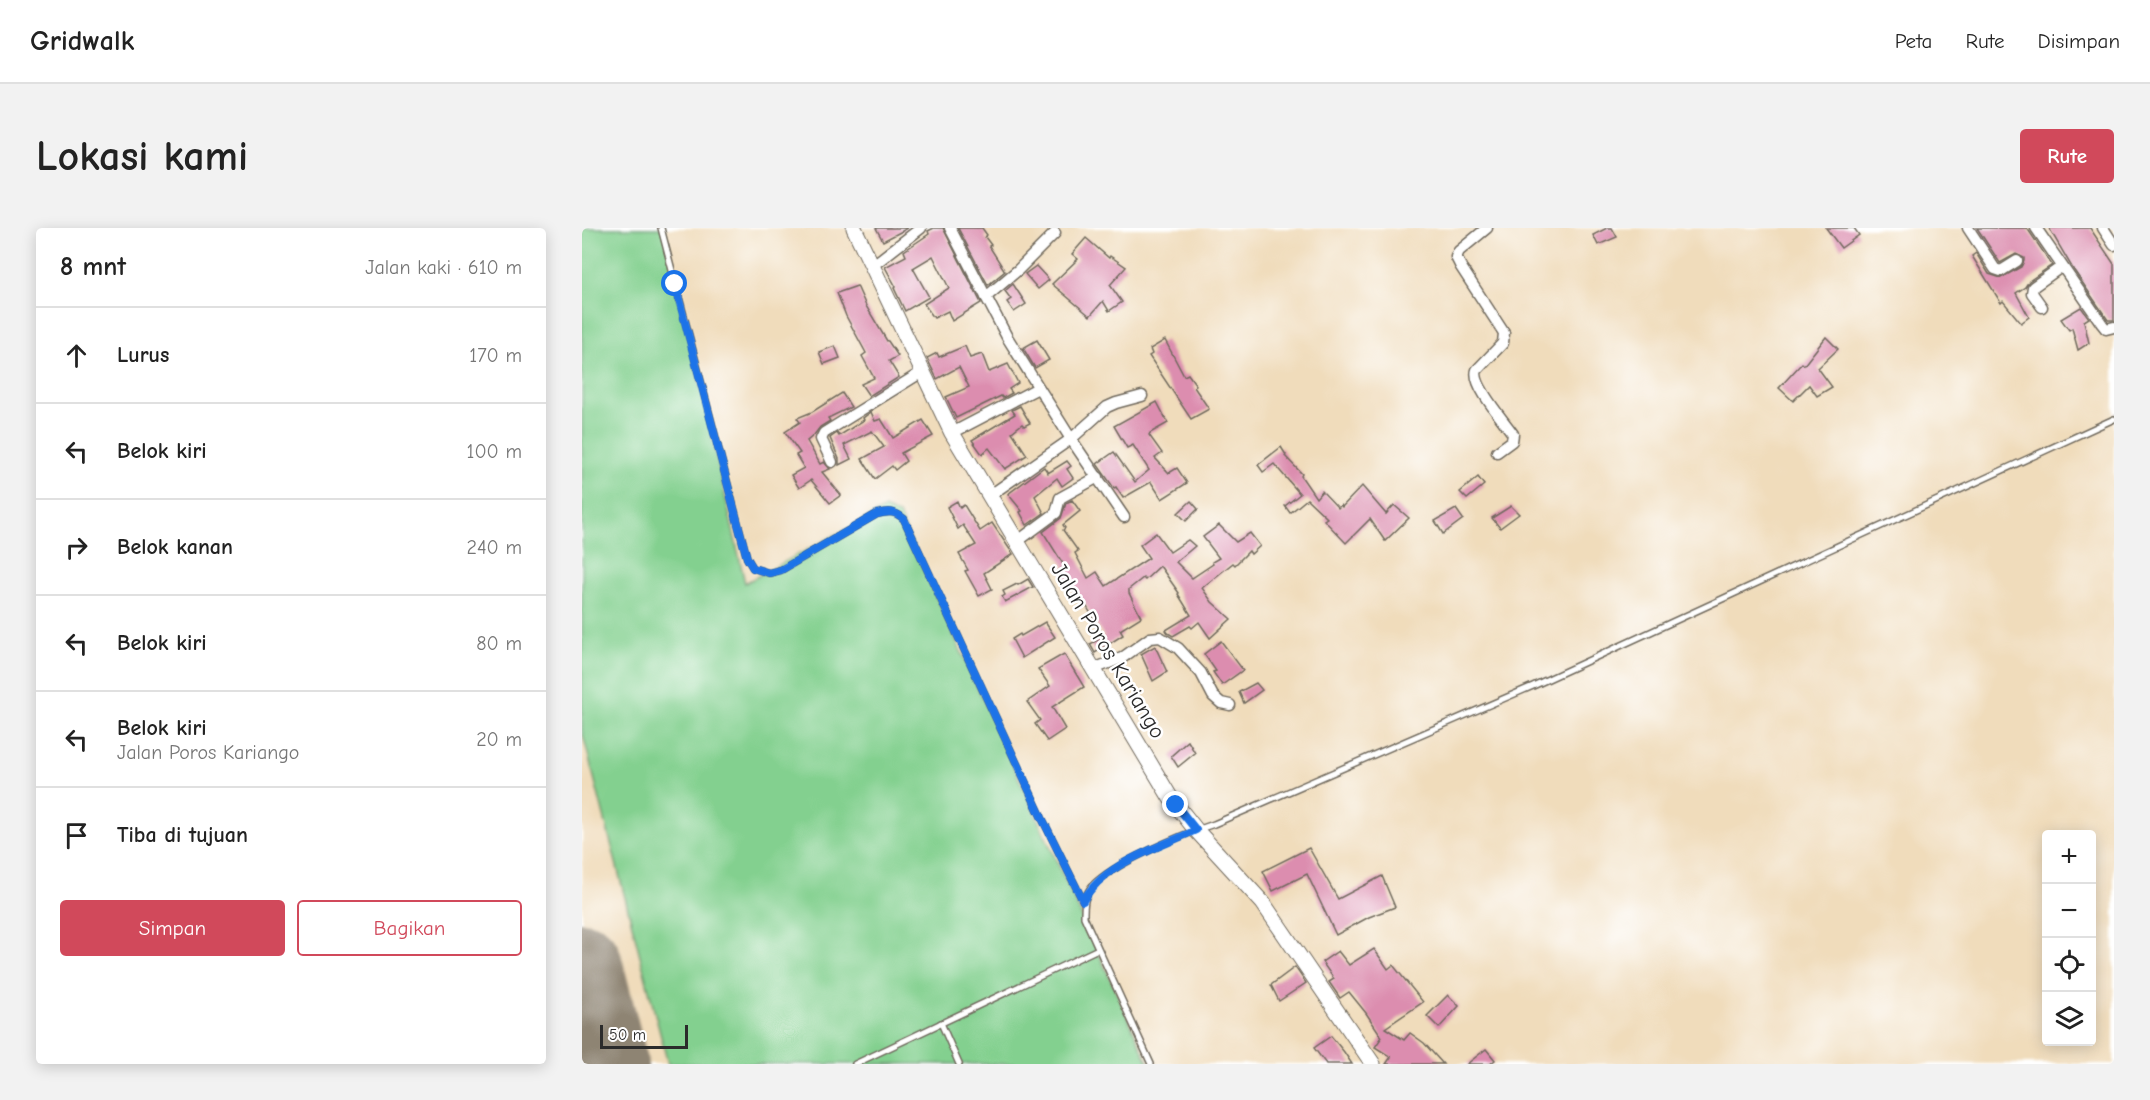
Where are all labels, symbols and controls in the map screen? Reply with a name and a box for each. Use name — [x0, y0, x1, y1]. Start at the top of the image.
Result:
text: Gridwalk — [30, 25, 134, 57]
text: Peta — [1895, 29, 1932, 53]
text: Rute — [1965, 29, 2005, 53]
text: Disimpan — [2038, 29, 2120, 53]
button: Rute — [2020, 129, 2114, 183]
text: Lokasi kami — [36, 132, 248, 181]
text: 8 mnt — [60, 252, 126, 282]
text: Jalan kaki · 610 m — [365, 256, 522, 279]
route start — [661, 270, 687, 296]
icon: ahead — [60, 339, 93, 372]
text: Lurus — [117, 342, 169, 368]
text: 170 m — [469, 344, 522, 367]
icon: left — [60, 435, 93, 468]
text: Belok kiri — [117, 438, 207, 464]
text: 100 m — [467, 440, 522, 463]
icon: right — [60, 531, 93, 564]
text: Belok kanan — [117, 534, 233, 560]
text: 240 m — [467, 536, 522, 559]
street label: Jalan Poros Kariango — [1045, 558, 1171, 743]
icon: left — [60, 627, 93, 660]
text: Belok kiri — [117, 630, 207, 656]
text: 80 m — [476, 632, 522, 655]
text: Belok kiri — [117, 715, 207, 741]
icon: left — [60, 723, 93, 756]
text: 20 m — [476, 728, 522, 751]
text: Jalan Poros Kariango — [117, 741, 299, 764]
route end — [1162, 791, 1188, 817]
icon: arrive — [60, 819, 93, 852]
text: Tiba di tujuan — [117, 822, 248, 848]
map controls — [2042, 830, 2096, 1046]
button: + — [2042, 830, 2096, 884]
button: − — [2042, 884, 2096, 938]
button: Simpan — [60, 900, 285, 956]
button: Bagikan — [297, 900, 522, 956]
button: locate — [2042, 938, 2096, 992]
button: layers — [2042, 992, 2096, 1046]
scale bar — [600, 1022, 688, 1050]
text: 50 m — [609, 1026, 646, 1044]

